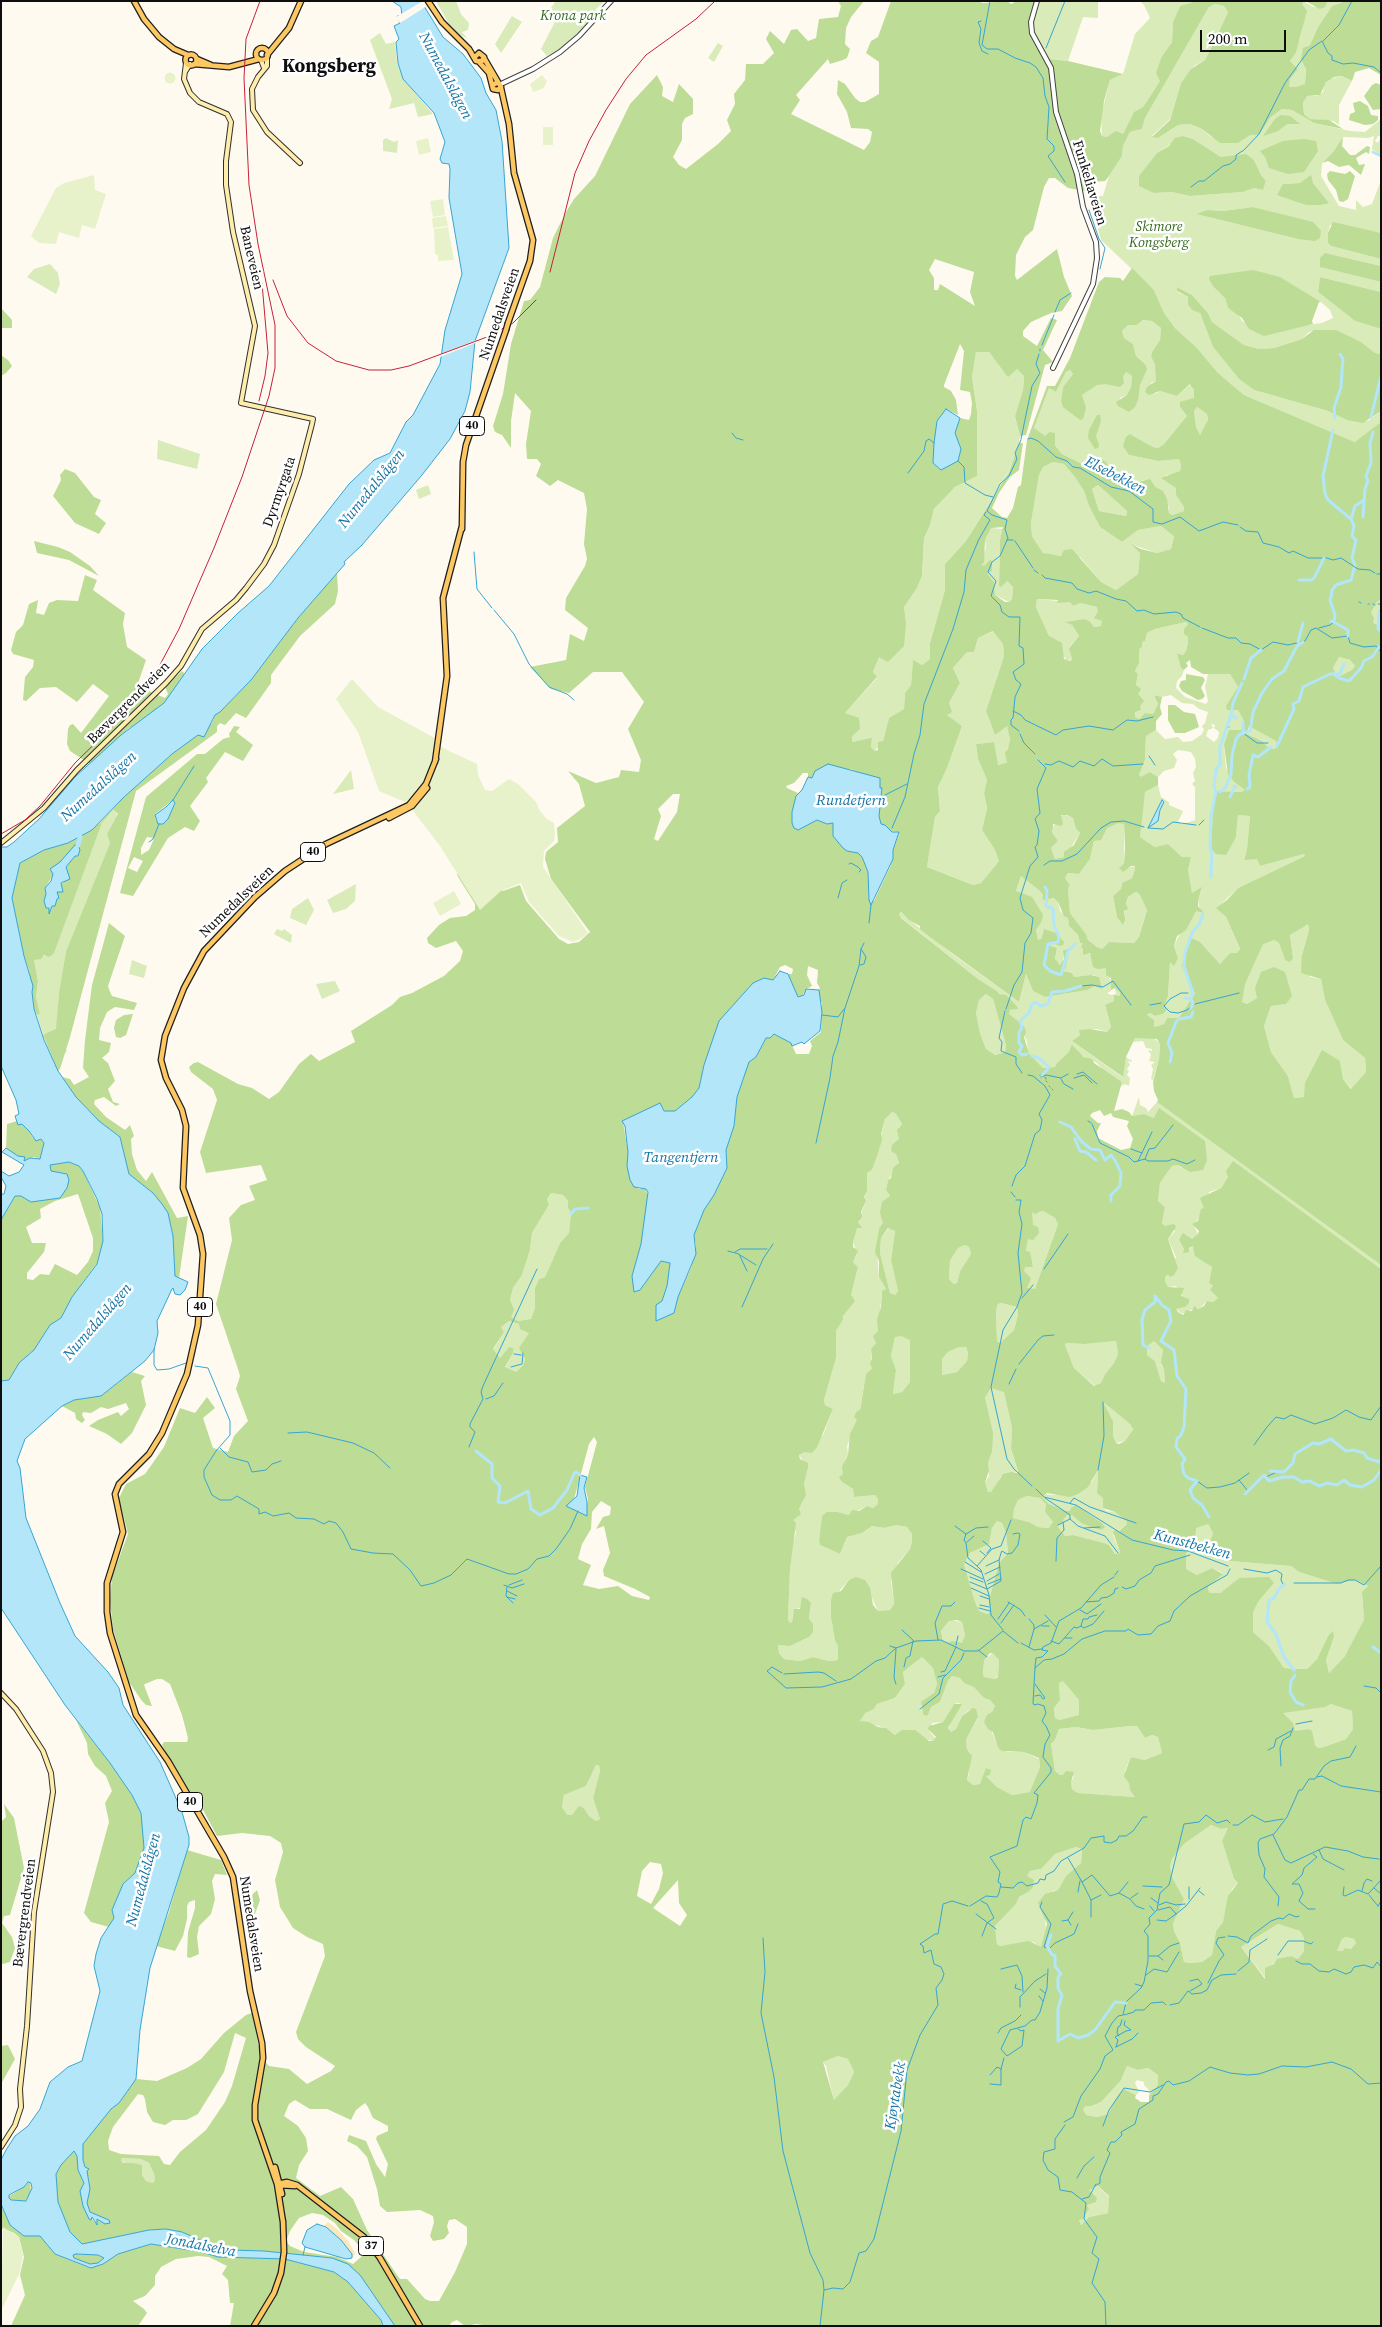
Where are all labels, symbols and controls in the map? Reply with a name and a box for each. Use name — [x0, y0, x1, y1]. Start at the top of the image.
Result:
park label: Krona park — [540, 8, 606, 24]
scale bar — [1202, 20, 1288, 52]
text: 200 m — [1208, 28, 1248, 49]
water label: Numedalslågen — [415, 29, 475, 123]
district label: Kongsberg — [282, 56, 376, 78]
street label: Funkeliaveien — [1068, 139, 1110, 227]
park label: Skimore Kongsberg — [1129, 219, 1189, 252]
street label: Baneveien — [235, 224, 267, 292]
street label: Numedalsveien — [476, 265, 524, 363]
road number: 40 — [460, 416, 484, 436]
water label: Numedalslågen — [335, 446, 409, 532]
water label: Elsebekken — [1081, 453, 1149, 499]
street label: Dyrmyrgata — [260, 454, 300, 530]
street label: Bævergrendveien — [84, 658, 174, 748]
water label: Numedalslågen — [57, 748, 141, 826]
water label: Rundetjern — [816, 792, 886, 810]
road number: 40 — [300, 842, 326, 862]
street label: Numedalsveien — [196, 862, 278, 942]
water label: Tangentjern — [644, 1149, 718, 1167]
water label: Numedalslågen — [60, 1280, 136, 1364]
road number: 40 — [188, 1298, 212, 1316]
water label: Kunstbekken — [1152, 1526, 1232, 1564]
road number: 40 — [178, 1792, 202, 1811]
water label: Numedalslågen — [123, 1831, 165, 1929]
street label: Bævergrendveien — [10, 1858, 40, 1968]
street label: Numedalsveien — [235, 1875, 267, 1973]
water label: Kjøytabekk — [882, 2061, 910, 2131]
water label: Jondalselva — [165, 2230, 237, 2262]
road number: 37 — [358, 2236, 384, 2256]

